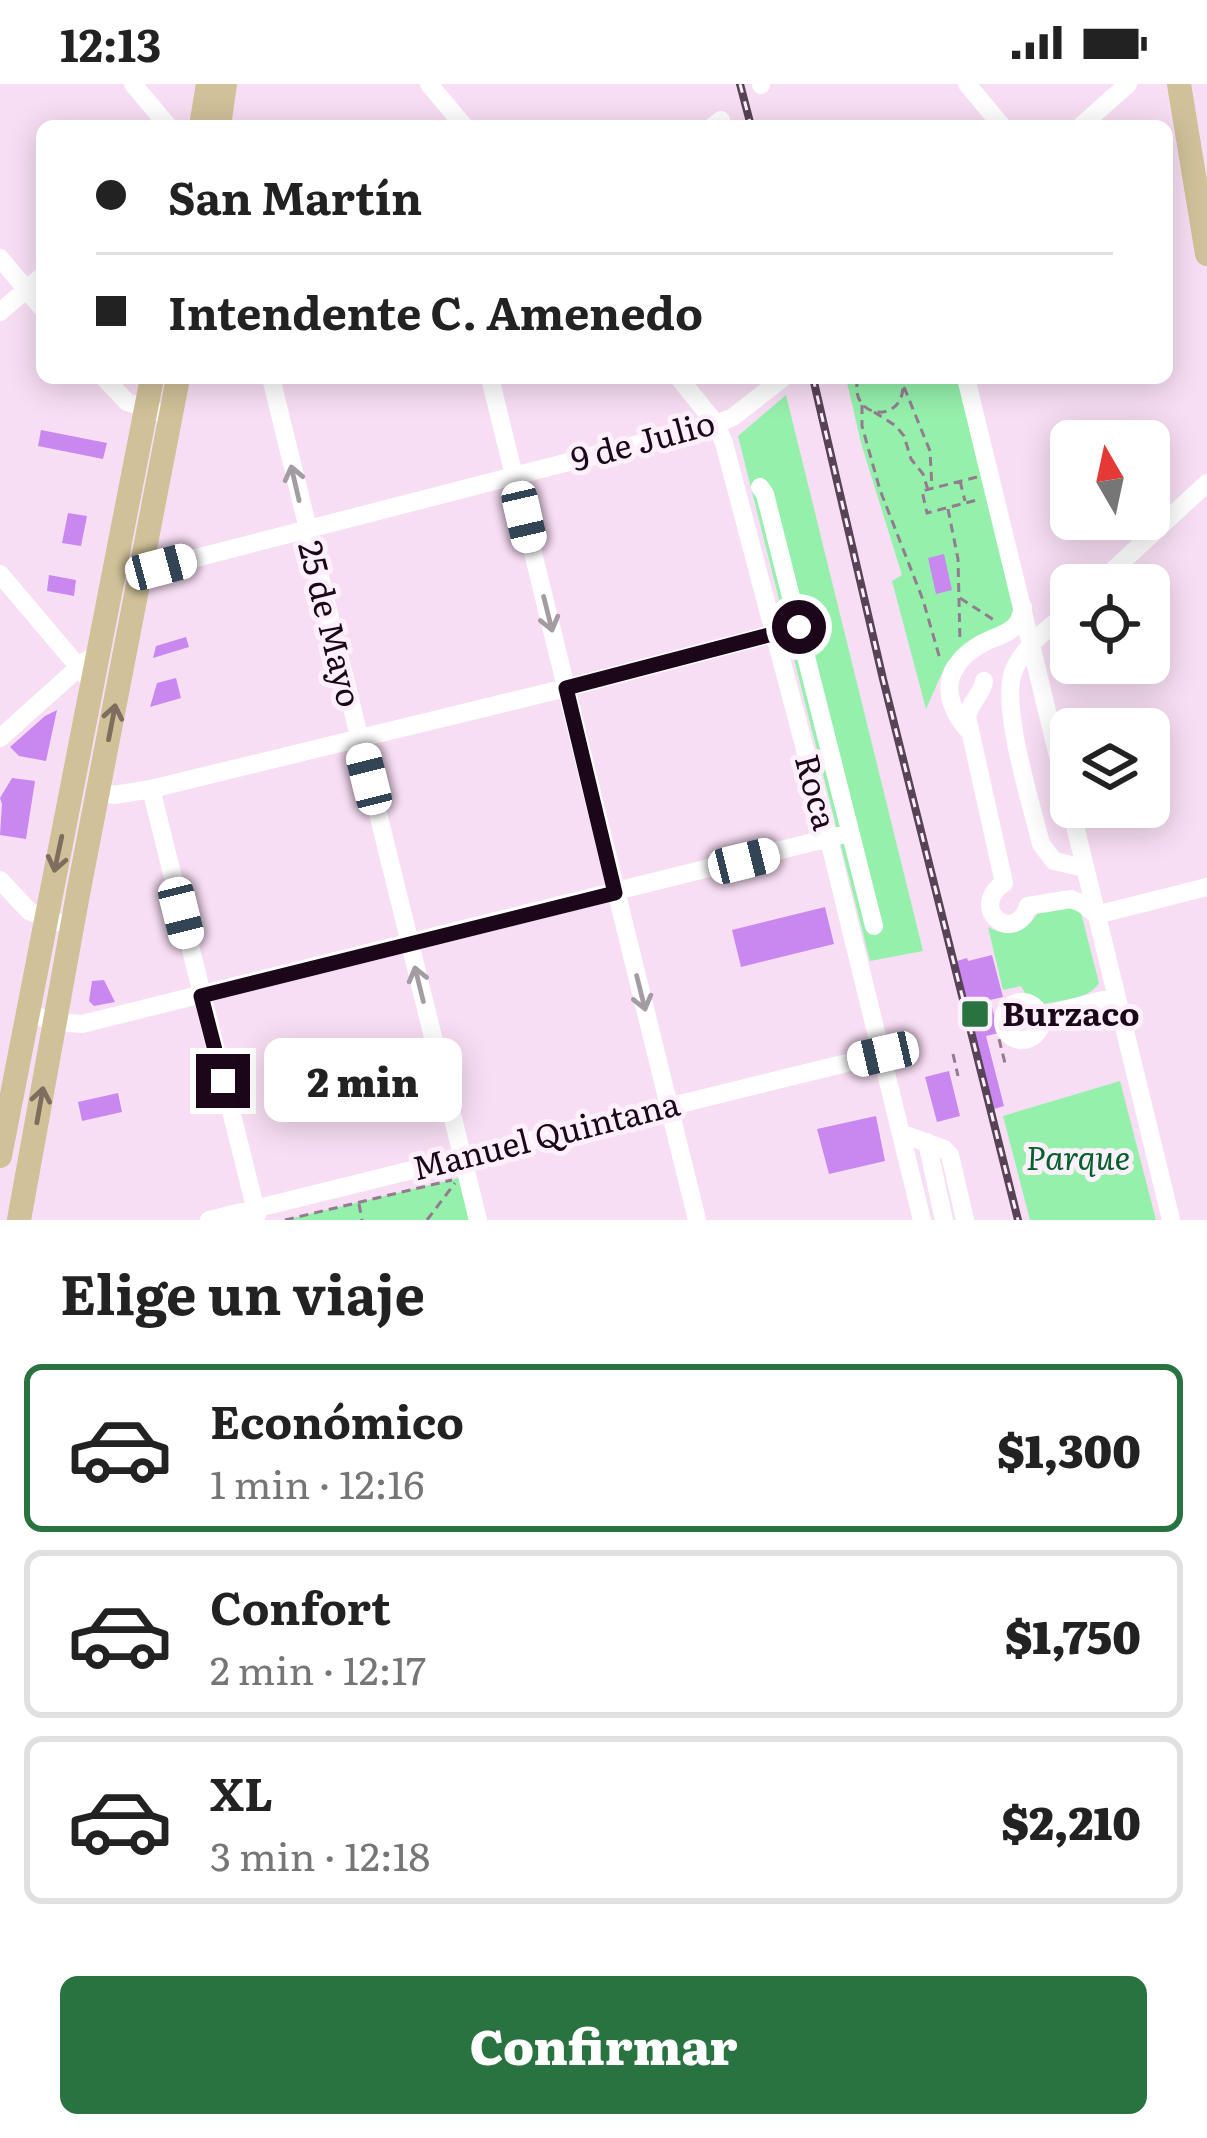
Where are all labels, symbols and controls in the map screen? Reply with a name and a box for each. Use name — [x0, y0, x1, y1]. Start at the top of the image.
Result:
text: 12:13 — [60, 9, 161, 76]
text: San Martín — [168, 162, 422, 229]
text: Intendente C. Amenedo — [168, 277, 703, 344]
street label: 9 de Julio — [565, 396, 720, 481]
north arrow — [1050, 420, 1170, 540]
map controls — [1050, 420, 1170, 828]
one-way arrow — [283, 465, 306, 503]
car — [498, 478, 550, 556]
street label: 25 de Mayo — [288, 535, 377, 712]
car — [122, 540, 200, 594]
button: locate — [1050, 564, 1170, 684]
one-way arrow — [538, 594, 560, 632]
route start — [772, 600, 826, 654]
one-way arrow — [102, 703, 124, 742]
button: layers — [1050, 708, 1170, 828]
car — [343, 740, 395, 818]
street label: Roca — [785, 748, 852, 835]
one-way arrow — [46, 834, 68, 873]
car — [705, 835, 783, 887]
car — [155, 874, 207, 952]
one-way arrow — [407, 966, 429, 1004]
one-way arrow — [631, 973, 653, 1011]
place label: Burzaco — [1002, 987, 1140, 1036]
marker: Burzaco — [959, 998, 991, 1030]
car — [844, 1028, 922, 1080]
callout: 2 min — [265, 1039, 463, 1123]
text: 2 min — [307, 1051, 419, 1109]
route end — [196, 1054, 250, 1108]
street label: Manuel Quintana — [406, 1077, 684, 1190]
one-way arrow — [30, 1086, 52, 1125]
park label: Parque — [1026, 1131, 1130, 1180]
text: Elige un viaje — [60, 1251, 425, 1332]
text: Económico — [210, 1386, 464, 1453]
icon: car — [66, 1394, 174, 1502]
text: $1,300 — [997, 1415, 1141, 1482]
text: 1 min · 12:16 — [210, 1453, 424, 1511]
text: Confort — [210, 1572, 391, 1639]
icon: car — [66, 1580, 174, 1688]
text: $1,750 — [1005, 1601, 1141, 1668]
text: 2 min · 12:17 — [210, 1639, 426, 1697]
text: XL — [210, 1758, 273, 1825]
icon: car — [66, 1766, 174, 1874]
text: $2,210 — [1001, 1787, 1141, 1854]
text: 3 min · 12:18 — [210, 1825, 430, 1883]
button: Confirmar — [60, 1976, 1147, 2114]

